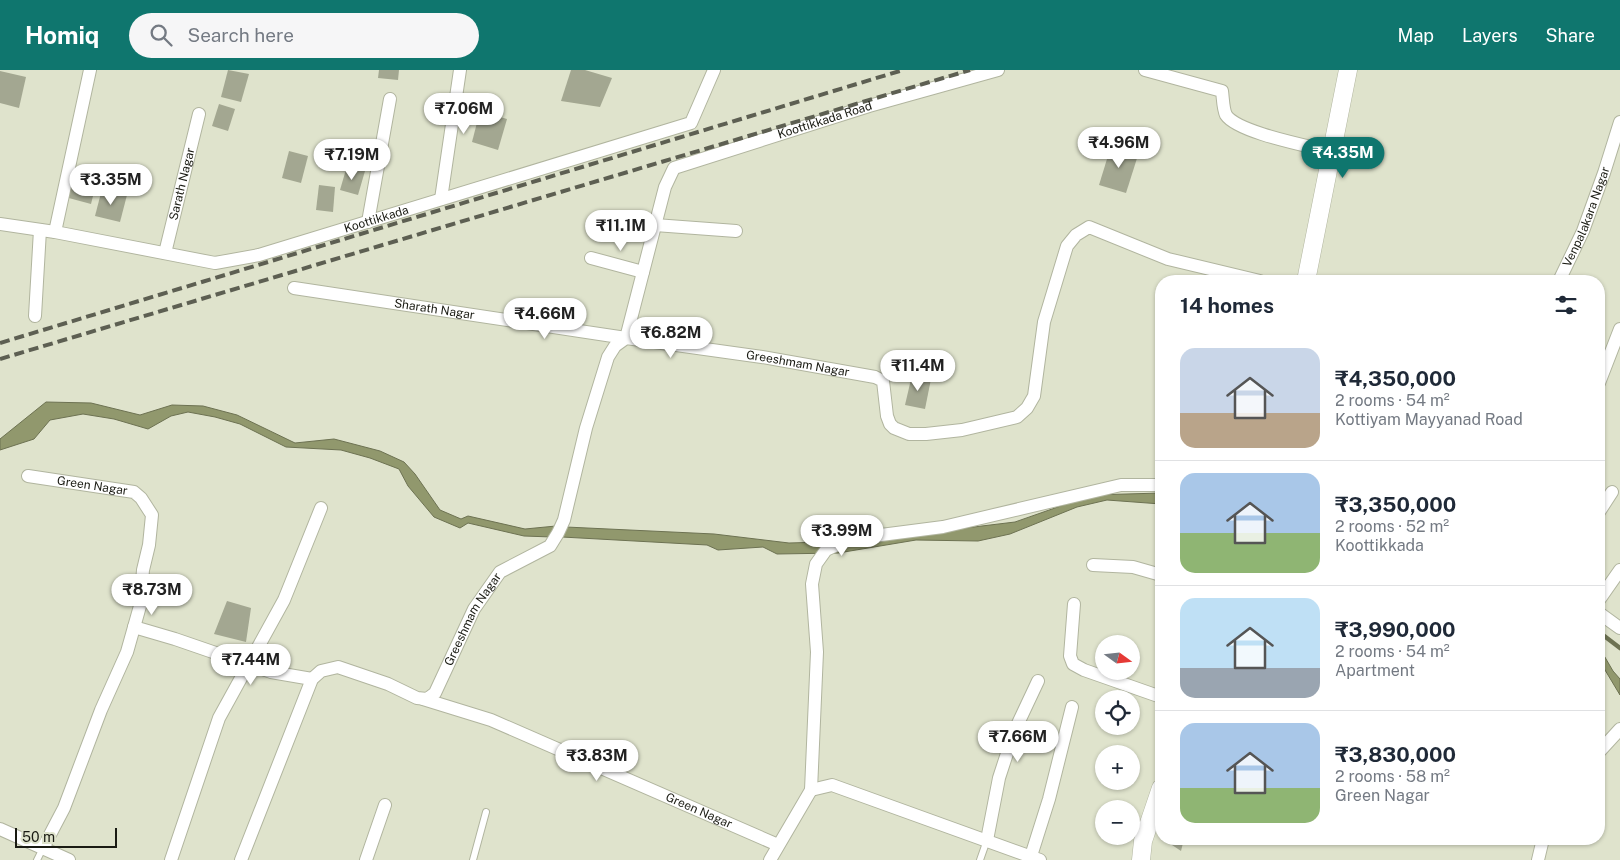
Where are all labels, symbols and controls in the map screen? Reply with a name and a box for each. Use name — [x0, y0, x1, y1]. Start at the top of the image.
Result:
search box — [129, 13, 479, 58]
text: Homiq — [25, 21, 99, 49]
icon: search — [147, 21, 175, 49]
text: Search here — [187, 24, 294, 46]
text: Map — [1398, 25, 1434, 46]
text: Layers — [1462, 25, 1518, 46]
text: Share — [1546, 25, 1595, 46]
pin: ₹7.06M — [423, 92, 505, 135]
text: ₹7.06M — [435, 99, 493, 118]
street label: Koottikkada Road — [776, 99, 874, 142]
pin: ₹4.96M — [1078, 126, 1160, 169]
text: ₹4.96M — [1089, 133, 1149, 152]
pin: ₹4.35M — [1302, 136, 1384, 179]
pin: ₹7.19M — [311, 138, 393, 181]
text: ₹4.35M — [1312, 143, 1374, 162]
text: ₹7.19M — [325, 145, 379, 164]
street label: Sarath Nagar — [166, 146, 198, 222]
pin: ₹3.35M — [70, 164, 152, 206]
street label: Venpalakara Nagar — [1560, 165, 1613, 269]
text: ₹3.35M — [80, 170, 142, 189]
street label: Koottikkada — [342, 203, 410, 236]
pin: ₹11.1M — [580, 210, 662, 252]
text: ₹11.1M — [596, 216, 646, 235]
icon: filters — [1552, 291, 1580, 319]
text: 14 homes — [1180, 293, 1274, 318]
street label: Sharath Nagar — [393, 296, 476, 322]
pin: ₹4.66M — [504, 298, 586, 340]
text: ₹4.66M — [515, 304, 575, 323]
pin: ₹6.82M — [630, 316, 712, 359]
text: ₹6.82M — [641, 323, 701, 342]
street label: Greeshmam Nagar — [745, 348, 851, 379]
pin: ₹11.4M — [877, 350, 959, 392]
text: ₹11.4M — [891, 356, 945, 375]
text: ₹4,350,000 — [1335, 366, 1456, 391]
icon: home — [1220, 368, 1280, 428]
text: 2 rooms · 54 m² — [1335, 391, 1450, 410]
text: Kottiyam Mayyanad Road — [1335, 410, 1523, 429]
street label: Green Nagar — [56, 473, 129, 498]
text: ₹3,350,000 — [1335, 492, 1456, 517]
icon: home — [1220, 493, 1280, 553]
pin: ₹3.99M — [801, 514, 883, 557]
text: 2 rooms · 52 m² — [1335, 517, 1449, 536]
text: ₹3.99M — [812, 521, 872, 540]
text: Koottikkada — [1335, 536, 1424, 555]
street label: Greeshmam Nagar — [442, 570, 504, 668]
pin: ₹8.73M — [111, 574, 193, 616]
text: ₹8.73M — [122, 580, 182, 599]
text: ₹3,990,000 — [1335, 617, 1456, 642]
icon: home — [1220, 618, 1280, 678]
north arrow — [1095, 635, 1140, 680]
map controls — [1095, 635, 1140, 845]
text: 2 rooms · 54 m² — [1335, 642, 1450, 661]
pin: ₹7.44M — [210, 644, 292, 686]
text: ₹7.44M — [222, 650, 280, 669]
text: Apartment — [1335, 661, 1415, 680]
button: locate — [1095, 690, 1140, 735]
pin: ₹7.66M — [977, 720, 1059, 763]
text: ₹7.66M — [989, 727, 1047, 746]
pin: ₹3.83M — [556, 740, 638, 782]
text: ₹3,830,000 — [1335, 742, 1456, 767]
icon: home — [1220, 743, 1280, 803]
button: + — [1095, 745, 1140, 790]
text: ₹3.83M — [566, 746, 628, 765]
text: 2 rooms · 58 m² — [1335, 767, 1450, 786]
text: Green Nagar — [1335, 786, 1430, 805]
street label: Green Nagar — [664, 790, 735, 831]
button: − — [1095, 800, 1140, 845]
scale bar — [15, 825, 118, 848]
text: 50 m — [22, 829, 55, 845]

